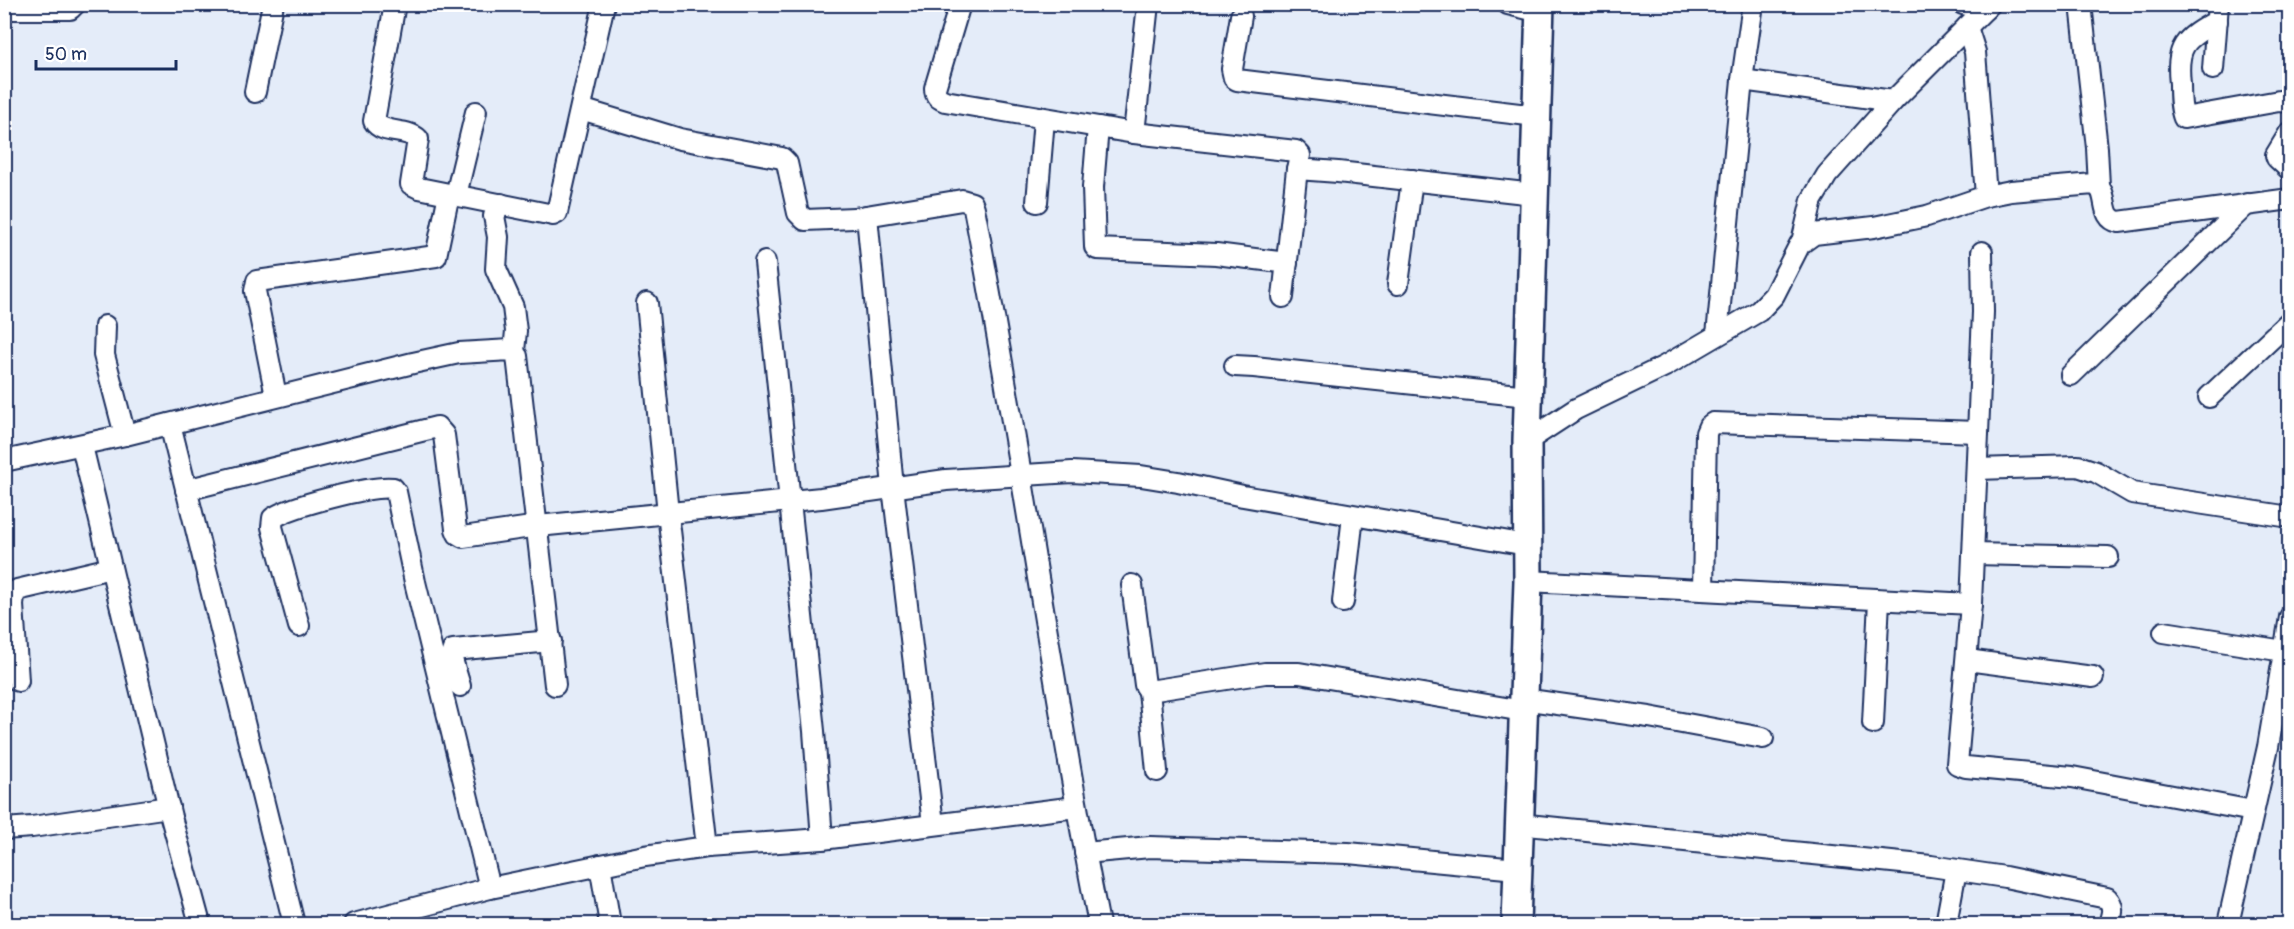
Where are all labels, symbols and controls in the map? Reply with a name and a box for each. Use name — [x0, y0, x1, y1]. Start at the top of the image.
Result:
scale bar — [36, 33, 176, 71]
text: 50 m — [45, 43, 87, 66]

